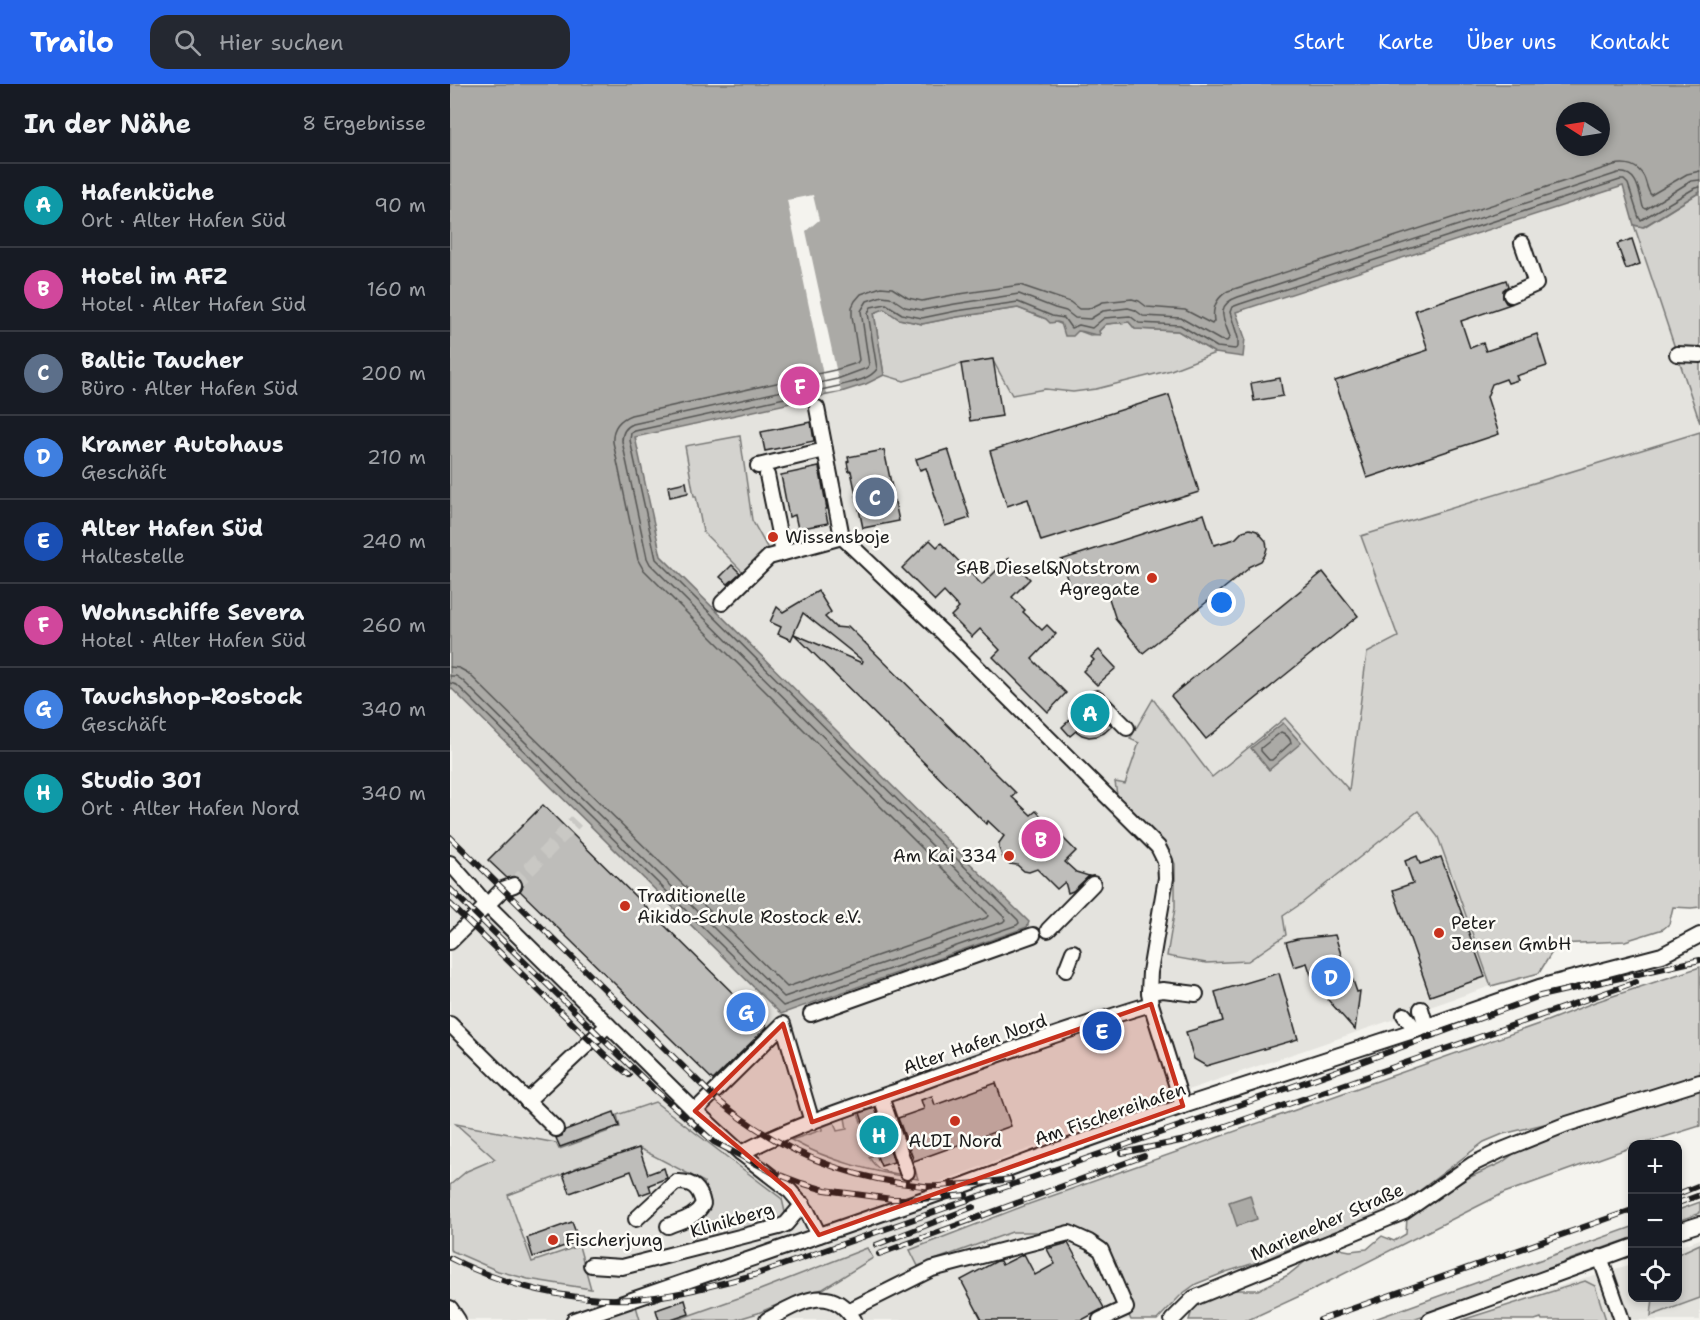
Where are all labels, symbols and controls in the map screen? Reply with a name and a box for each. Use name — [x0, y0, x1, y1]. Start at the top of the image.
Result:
search box — [150, 15, 570, 69]
text: Trailo — [30, 23, 114, 61]
icon: search — [171, 26, 204, 59]
text: Hier suchen — [219, 28, 344, 57]
text: Start — [1294, 28, 1345, 56]
text: Karte — [1378, 28, 1434, 56]
text: Über uns — [1467, 28, 1557, 56]
text: Kontakt — [1590, 28, 1670, 56]
north arrow — [1556, 102, 1610, 156]
text: In der Nähe — [24, 106, 191, 141]
text: 8 Ergebnisse — [302, 110, 426, 136]
text: Hafenküche — [81, 178, 214, 207]
text: A — [36, 192, 51, 218]
text: 90 m — [374, 192, 426, 218]
text: Ort · Alter Hafen Süd — [81, 207, 286, 233]
text: Hotel im AFZ — [81, 262, 227, 291]
text: B — [37, 276, 50, 302]
text: 160 m — [367, 276, 426, 302]
text: Hotel · Alter Hafen Süd — [81, 291, 306, 317]
text: Baltic Taucher — [81, 346, 244, 375]
text: C — [37, 360, 50, 386]
text: 200 m — [361, 360, 426, 386]
pin: F — [780, 364, 820, 408]
text: Büro · Alter Hafen Süd — [81, 375, 298, 401]
text: Kramer Autohaus — [81, 430, 284, 459]
text: D — [36, 444, 51, 470]
text: 210 m — [367, 444, 426, 470]
text: Geschäft — [81, 459, 167, 485]
pin: C — [856, 474, 894, 520]
text: Alter Hafen Süd — [81, 514, 263, 543]
place label: Wissensboje — [785, 525, 890, 549]
text: E — [37, 528, 50, 554]
text: 240 m — [361, 528, 426, 554]
marker: Wissensboje — [766, 530, 780, 544]
text: Haltestelle — [81, 543, 185, 569]
place label: SAB Diesel&Notstrom Agregate — [956, 556, 1140, 601]
marker: SAB Diesel&Notstrom Agregate — [1145, 571, 1159, 585]
your location — [1207, 588, 1236, 617]
text: Wohnschiffe Severa — [81, 598, 304, 627]
text: F — [38, 612, 49, 638]
text: 260 m — [361, 612, 426, 638]
text: Hotel · Alter Hafen Süd — [81, 627, 306, 653]
text: Tauchshop-Rostock — [81, 682, 303, 711]
pin: A — [1070, 690, 1110, 736]
text: G — [35, 696, 52, 722]
text: 340 m — [361, 696, 426, 722]
text: Geschäft — [81, 711, 167, 737]
text: Studio 301 — [81, 766, 202, 795]
text: H — [36, 780, 51, 806]
text: 340 m — [361, 780, 426, 806]
text: Ort · Alter Hafen Nord — [81, 795, 299, 821]
pin: B — [1022, 816, 1060, 861]
place label: Am Kai 334 — [893, 844, 997, 868]
marker: Am Kai 334 — [1002, 849, 1016, 863]
place label: Traditionelle Aikido-Schule Rostock e.V. — [637, 884, 861, 929]
marker: Traditionelle Aikido-Schule Rostock e.V. — [618, 899, 632, 913]
place label: Peter Jensen GmbH — [1451, 911, 1571, 956]
marker: Peter Jensen GmbH — [1432, 926, 1446, 940]
pin: D — [1312, 954, 1350, 1000]
pin: G — [726, 990, 766, 1034]
street label: Alter Hafen Nord — [900, 1008, 1050, 1080]
pin: E — [1082, 1008, 1122, 1054]
street label: Am Fischereihafen — [1031, 1077, 1189, 1151]
pin: H — [860, 1112, 898, 1158]
marker: ALDI Nord — [948, 1114, 962, 1128]
place label: ALDI Nord — [908, 1129, 1002, 1153]
map controls — [1628, 1140, 1682, 1302]
button: + — [1628, 1140, 1682, 1194]
street label: Marieneher Straße — [1247, 1177, 1407, 1267]
button: − — [1628, 1194, 1682, 1248]
street label: Klinikberg — [687, 1197, 777, 1243]
place label: Fischerjung — [565, 1228, 663, 1252]
marker: Fischerjung — [546, 1233, 560, 1247]
button: locate — [1628, 1248, 1682, 1302]

